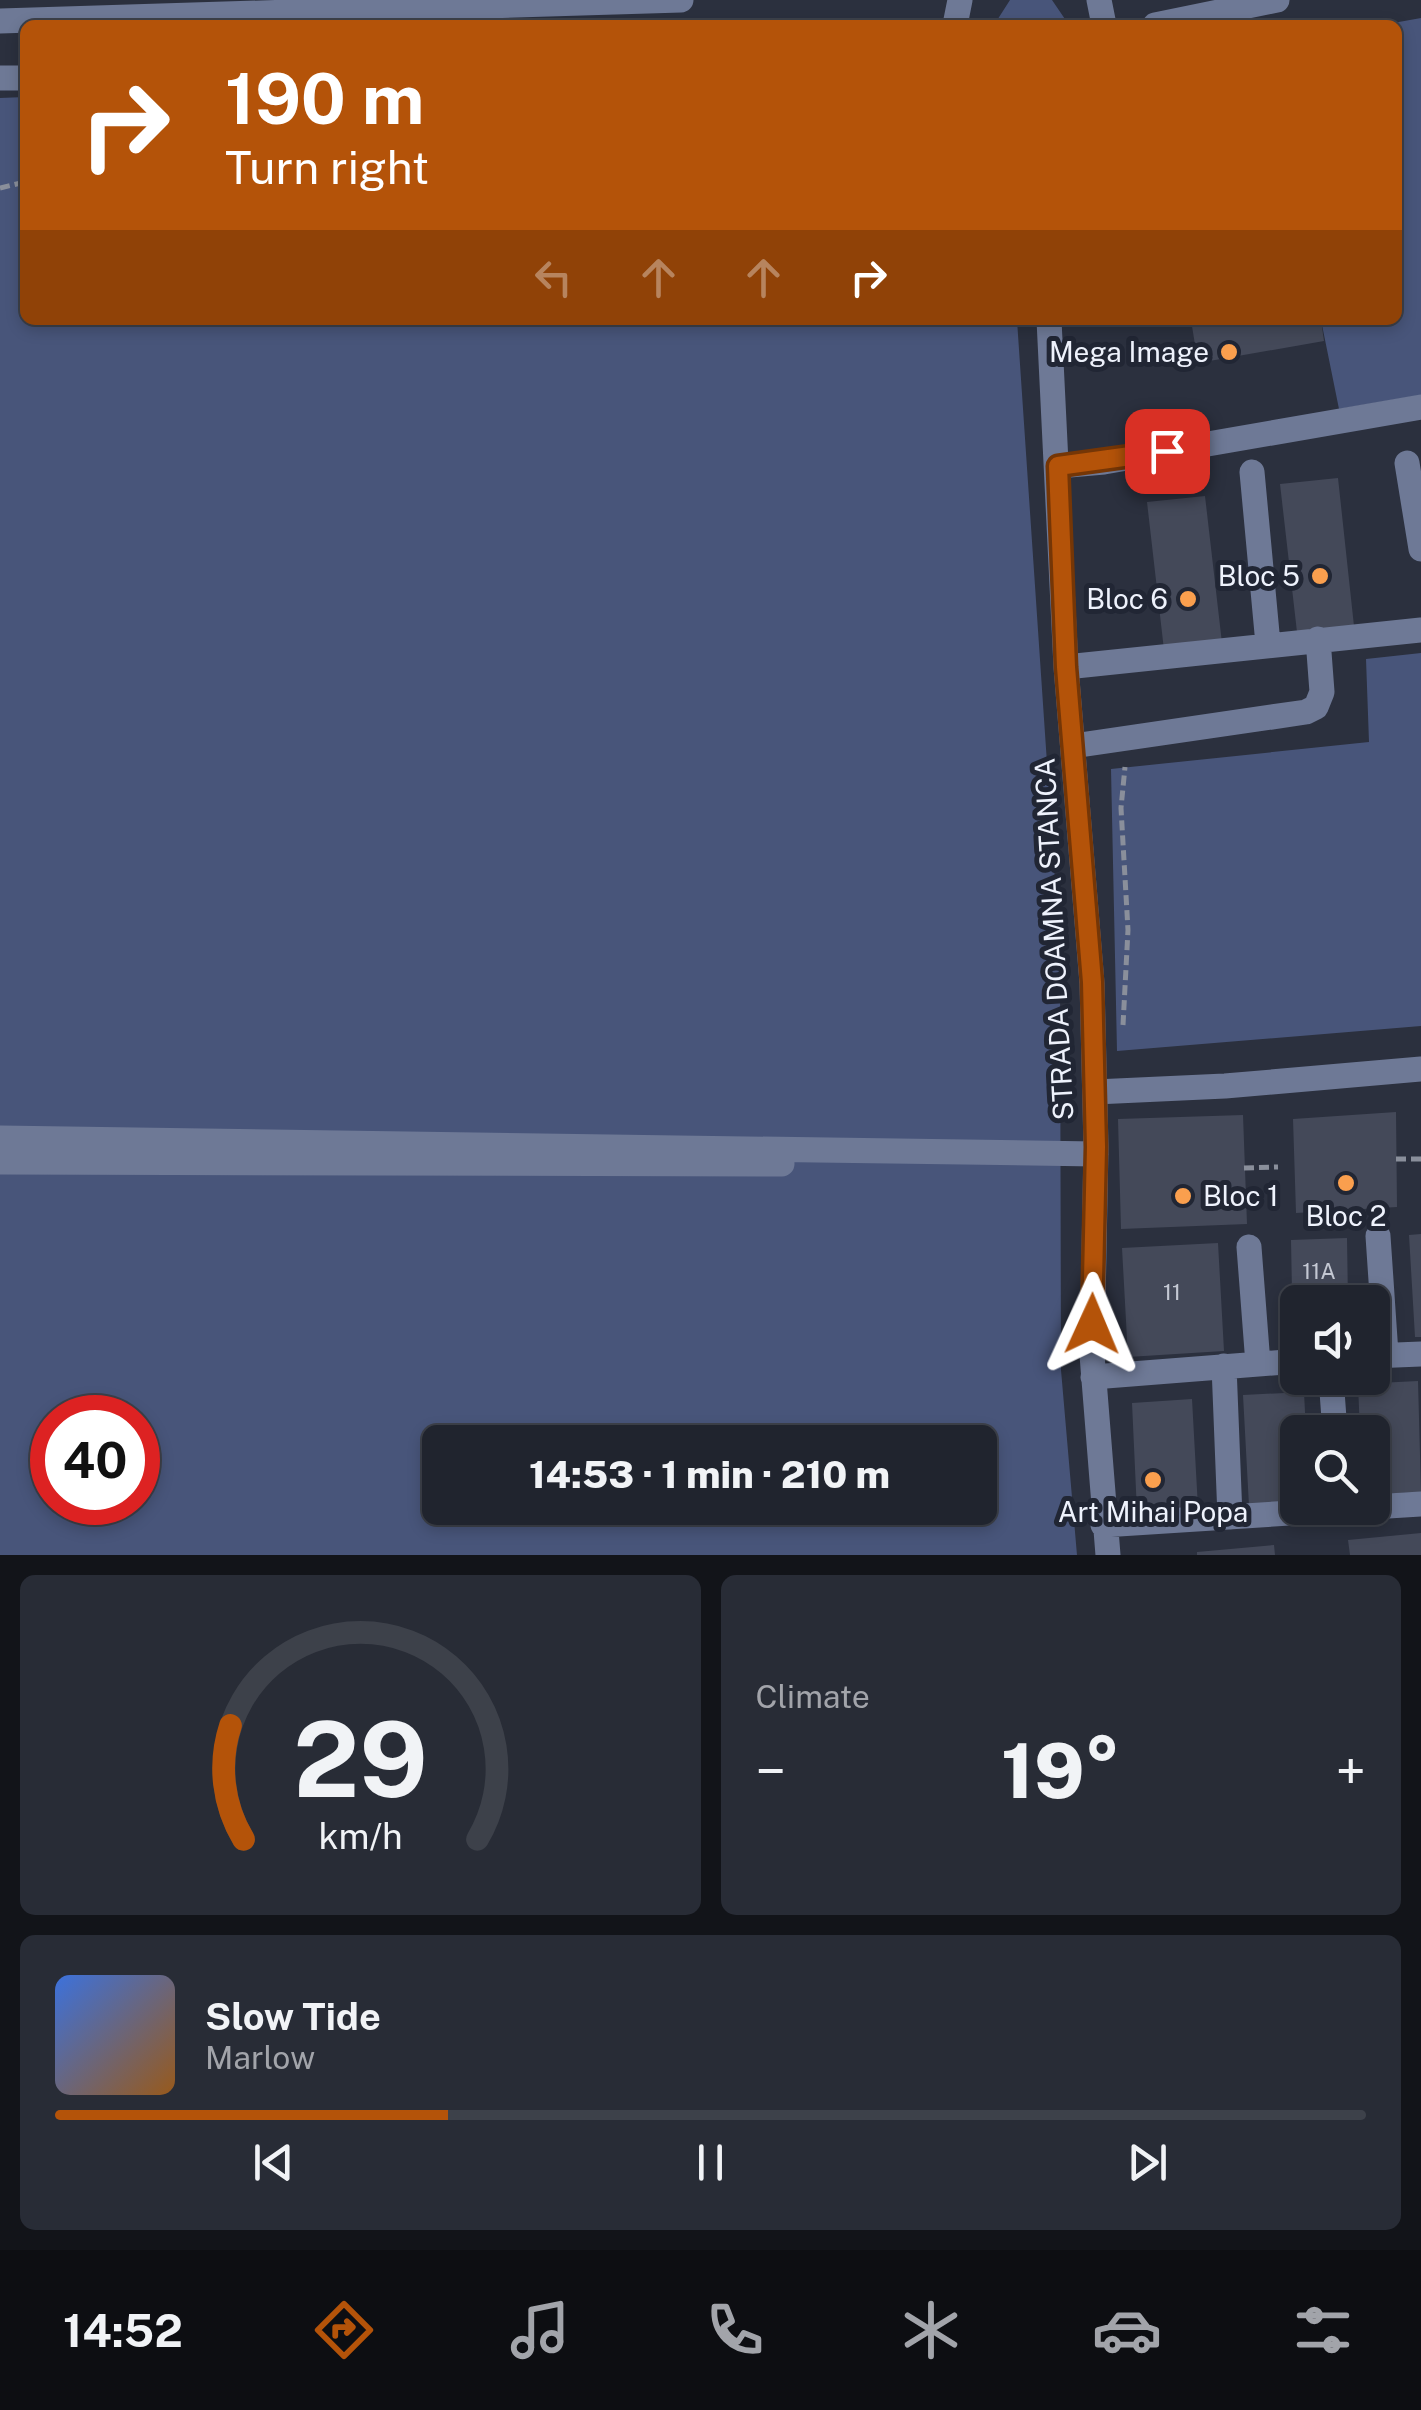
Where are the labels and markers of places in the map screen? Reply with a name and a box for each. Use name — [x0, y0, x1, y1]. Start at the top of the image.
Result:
place label: Mega Image — [1049, 335, 1209, 368]
marker: Mega Image — [1218, 341, 1240, 363]
pin — [1125, 409, 1210, 494]
place label: Bloc 5 — [1218, 559, 1300, 592]
marker: Bloc 5 — [1309, 565, 1331, 587]
place label: Bloc 6 — [1086, 582, 1168, 615]
marker: Bloc 6 — [1177, 588, 1199, 610]
marker: Bloc 2 — [1335, 1172, 1357, 1194]
place label: Bloc 1 — [1203, 1179, 1279, 1212]
marker: Bloc 1 — [1172, 1185, 1194, 1207]
place label: Bloc 2 — [1306, 1199, 1386, 1232]
marker: Art Mihai Popa — [1142, 1469, 1164, 1491]
place label: Art Mihai Popa — [1058, 1495, 1248, 1528]

